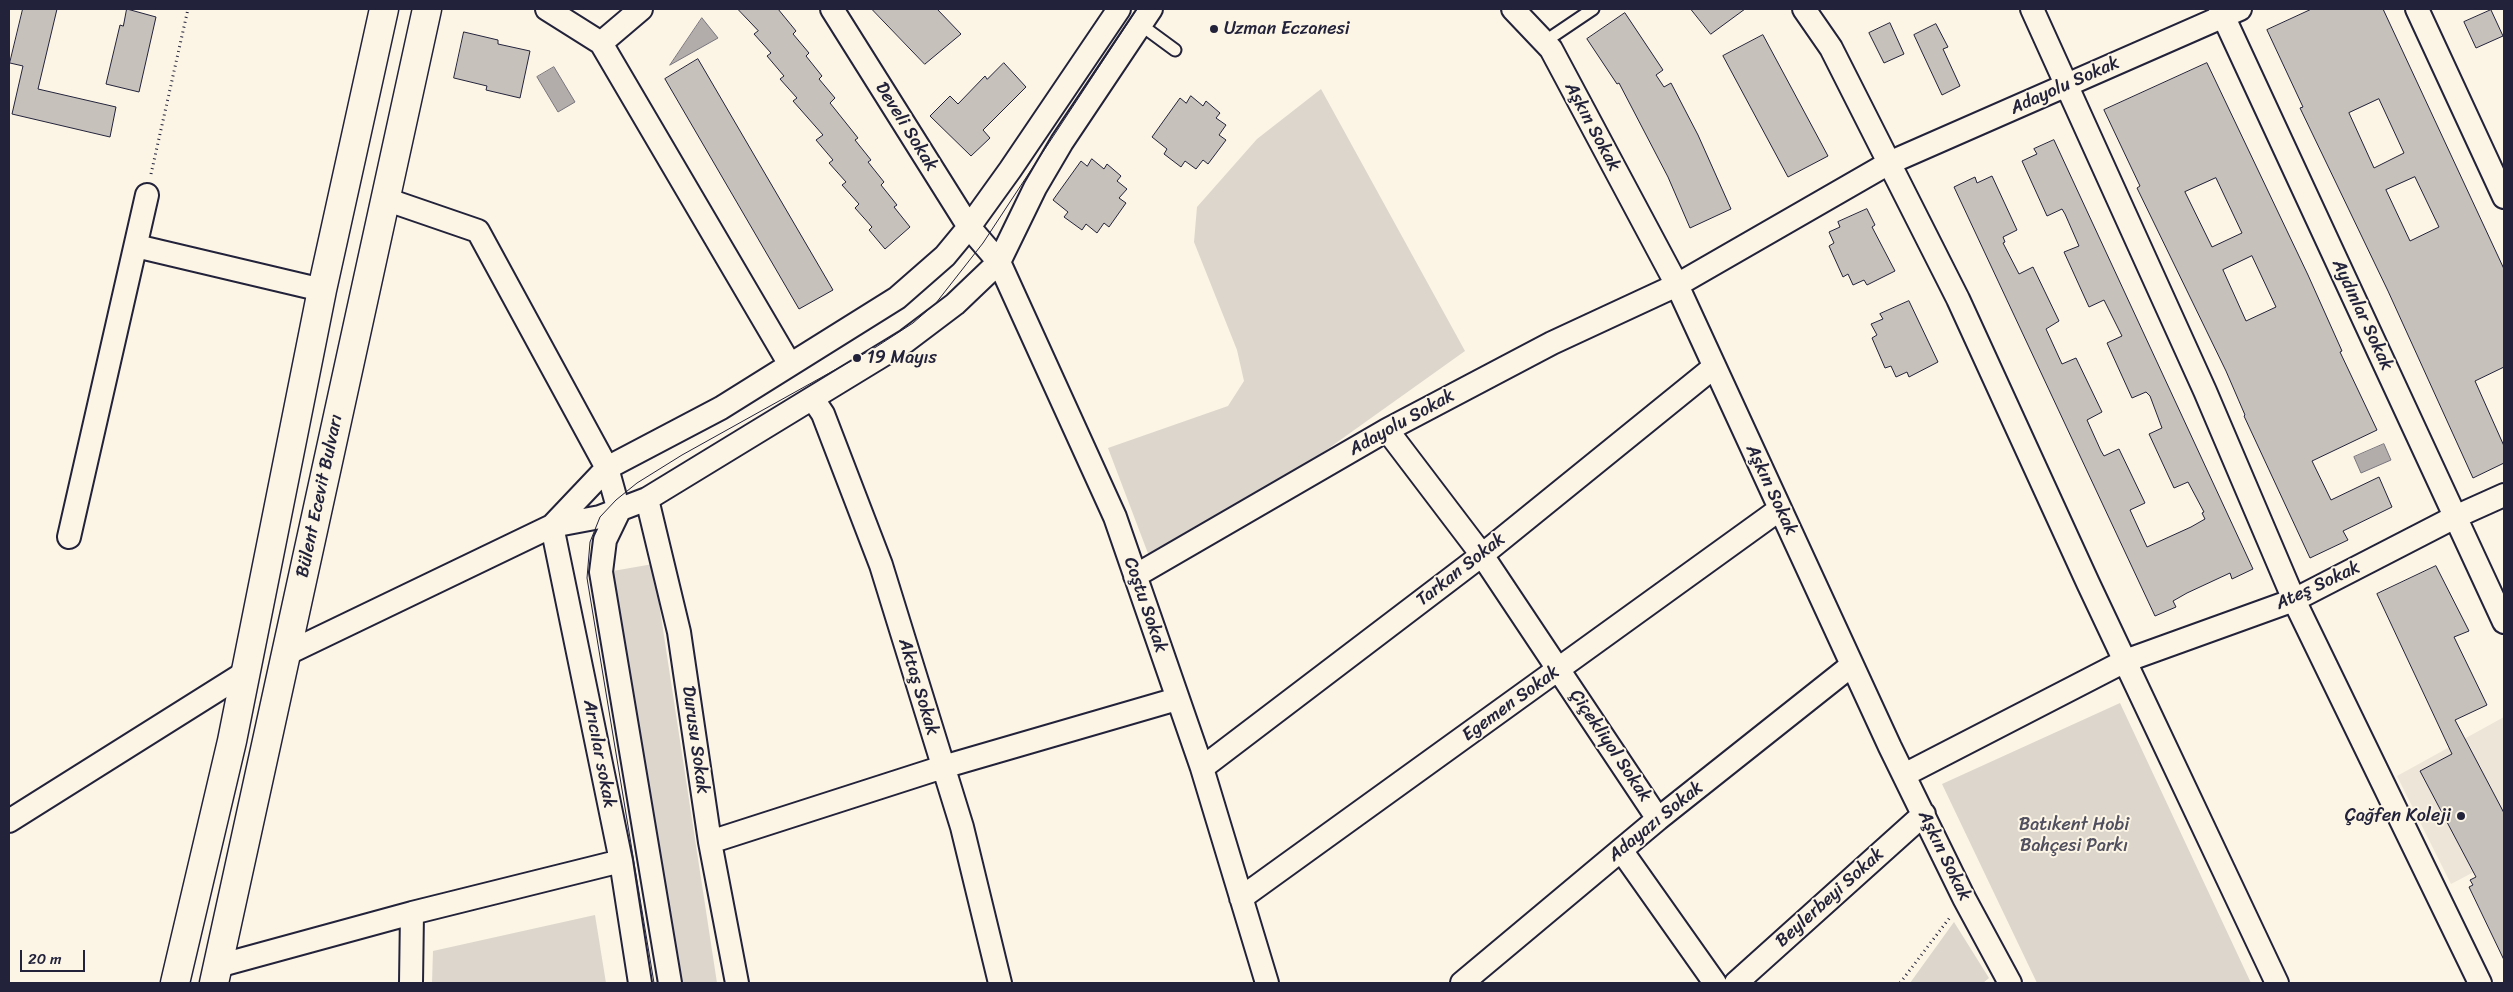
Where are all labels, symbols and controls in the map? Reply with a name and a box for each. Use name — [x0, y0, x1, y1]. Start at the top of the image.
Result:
place label: Uzman Eczanesi — [1224, 18, 1350, 40]
marker: Uzman Eczanesi — [1208, 23, 1220, 35]
street label: Adayolu Sokak — [2007, 52, 2123, 120]
street label: Develi Sokak — [870, 78, 942, 176]
street label: Aşkın Sokak — [1560, 79, 1624, 175]
street label: Aydınlar Sokak — [2327, 256, 2397, 374]
place label: 19 Mayıs — [867, 347, 937, 369]
marker: 19 Mayıs — [851, 352, 863, 364]
street label: Adayolu Sokak — [1346, 385, 1458, 461]
street label: Bülent Ecevit Bulvarı — [292, 412, 348, 580]
street label: Aşkın Sokak — [1741, 441, 1801, 539]
street label: Tarkan Sokak — [1412, 529, 1510, 611]
street label: Coştu Sokak — [1119, 554, 1171, 656]
street label: Ateş Sokak — [2272, 557, 2364, 615]
street label: Aktaş Sokak — [893, 636, 943, 738]
street label: Egemen Sokak — [1458, 662, 1564, 746]
street label: Durusu Sokak — [677, 685, 713, 795]
street label: Çiçekliyol Sokak — [1564, 686, 1656, 806]
street label: Arıcılar sokak — [578, 698, 620, 810]
street label: Adayazı Sokak — [1604, 777, 1708, 867]
place label: Çağfen Koleji — [2345, 805, 2451, 827]
street label: Aşkın Sokak — [1913, 807, 1975, 905]
marker: Çağfen Koleji — [2455, 810, 2467, 822]
park label: Batıkent Hobi Bahçesi Parkı — [2019, 814, 2129, 856]
street label: Beylerbeyi Sokak — [1772, 844, 1888, 952]
scale bar — [22, 940, 88, 972]
text: 20 m — [28, 946, 62, 972]

